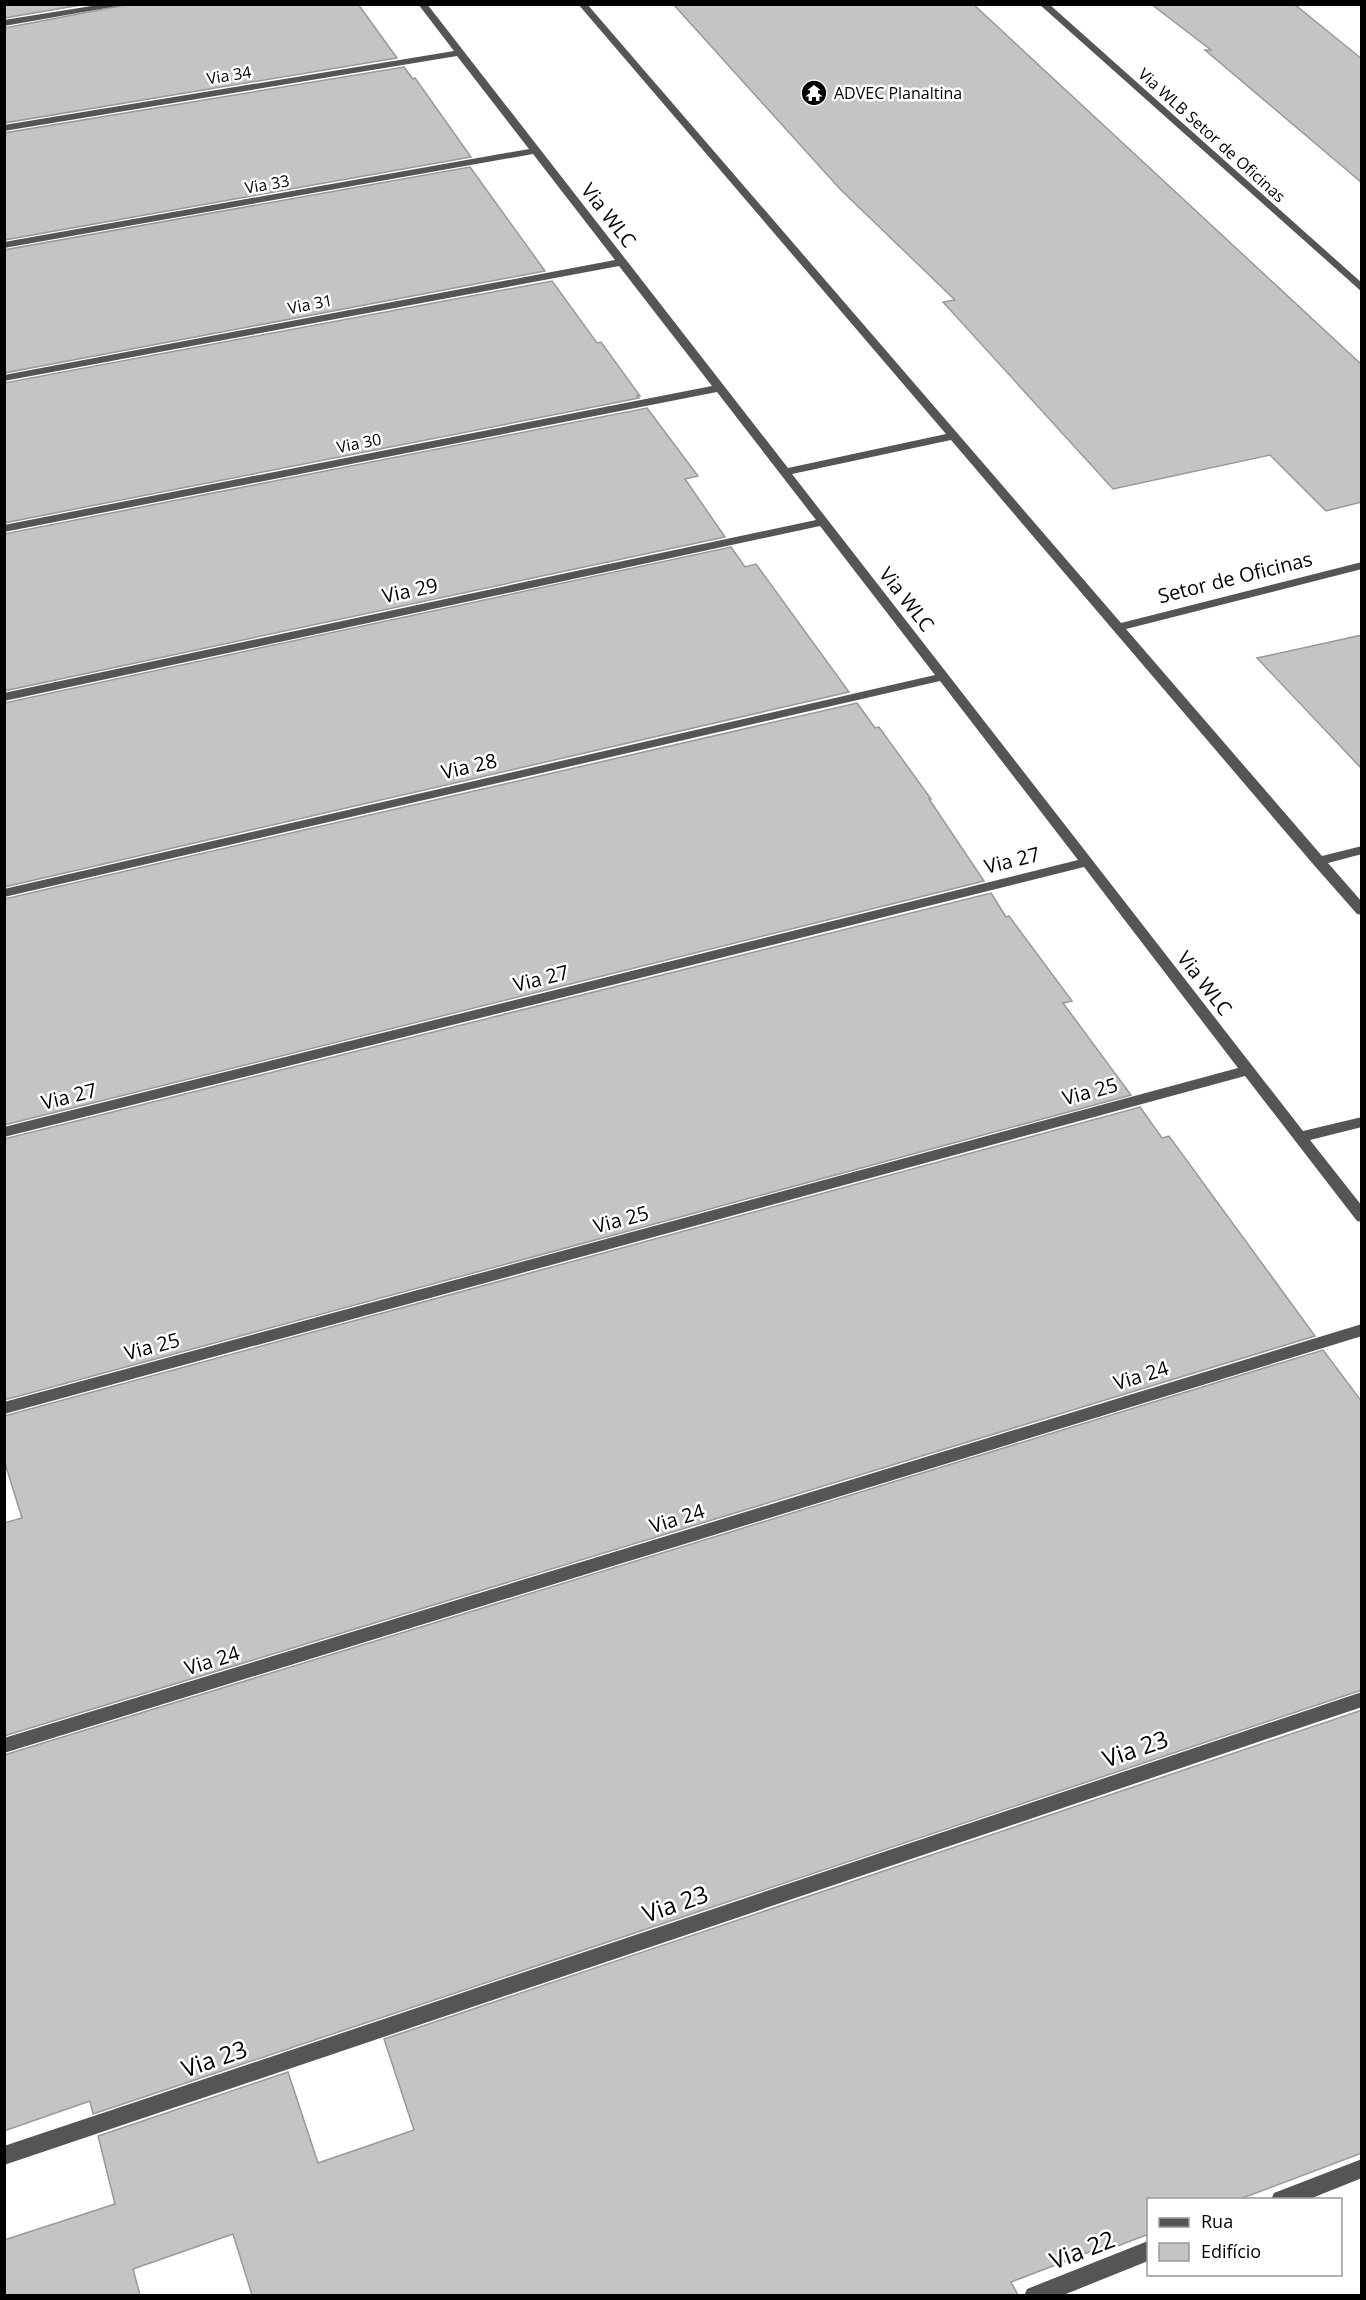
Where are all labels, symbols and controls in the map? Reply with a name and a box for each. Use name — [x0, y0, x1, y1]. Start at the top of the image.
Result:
street label: Via 34 — [205, 61, 253, 89]
street label: Via WLB Setor de Oficinas — [1134, 63, 1290, 207]
temple icon: ADVEC Planaltina — [799, 78, 829, 108]
place label: ADVEC Planaltina — [834, 82, 962, 104]
street label: Via 33 — [243, 169, 291, 199]
street label: Via WLC — [575, 177, 643, 253]
street label: Via 31 — [286, 289, 334, 319]
street label: Via 30 — [335, 428, 383, 458]
street label: Setor de Oficinas — [1155, 545, 1315, 609]
street label: Via WLC — [873, 561, 941, 637]
street label: Via 29 — [380, 571, 440, 609]
street label: Via 28 — [439, 747, 499, 785]
street label: Via 27 — [981, 840, 1043, 880]
street label: Via WLC — [1171, 945, 1239, 1021]
street label: Via 27 — [510, 958, 572, 998]
street label: Via 25 — [1059, 1071, 1121, 1111]
street label: Via 27 — [38, 1076, 100, 1116]
street label: Via 25 — [590, 1199, 652, 1239]
street label: Via 25 — [121, 1326, 183, 1366]
street label: Via 24 — [1110, 1354, 1172, 1396]
street label: Via 24 — [646, 1497, 708, 1539]
street label: Via 24 — [181, 1639, 243, 1681]
street label: Via 23 — [1098, 1721, 1172, 1775]
street label: Via 23 — [638, 1876, 712, 1930]
street label: Via 23 — [177, 2031, 251, 2085]
legend — [1147, 2198, 1342, 2276]
text: Rua — [1201, 2209, 1233, 2233]
street label: Via 22 — [1045, 2222, 1119, 2276]
text: Edifício — [1201, 2239, 1261, 2263]

